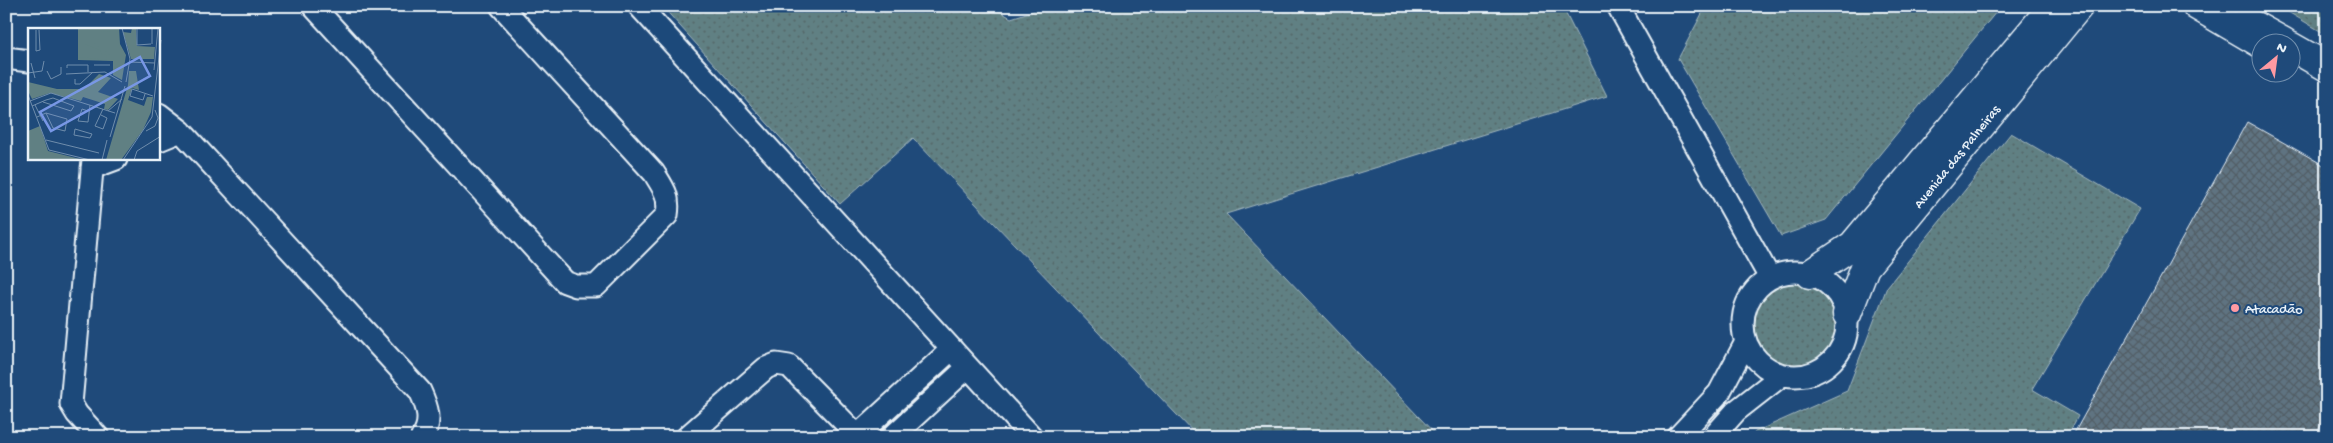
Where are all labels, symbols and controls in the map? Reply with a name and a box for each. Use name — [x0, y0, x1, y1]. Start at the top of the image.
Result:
inset map — [28, 28, 160, 160]
north arrow — [2250, 32, 2300, 82]
text: N — [2273, 39, 2289, 58]
street label: Avenida das Palneiras — [1911, 102, 2005, 213]
marker: Atacadão — [2229, 302, 2241, 314]
place label: Atacadão — [2245, 302, 2303, 319]

